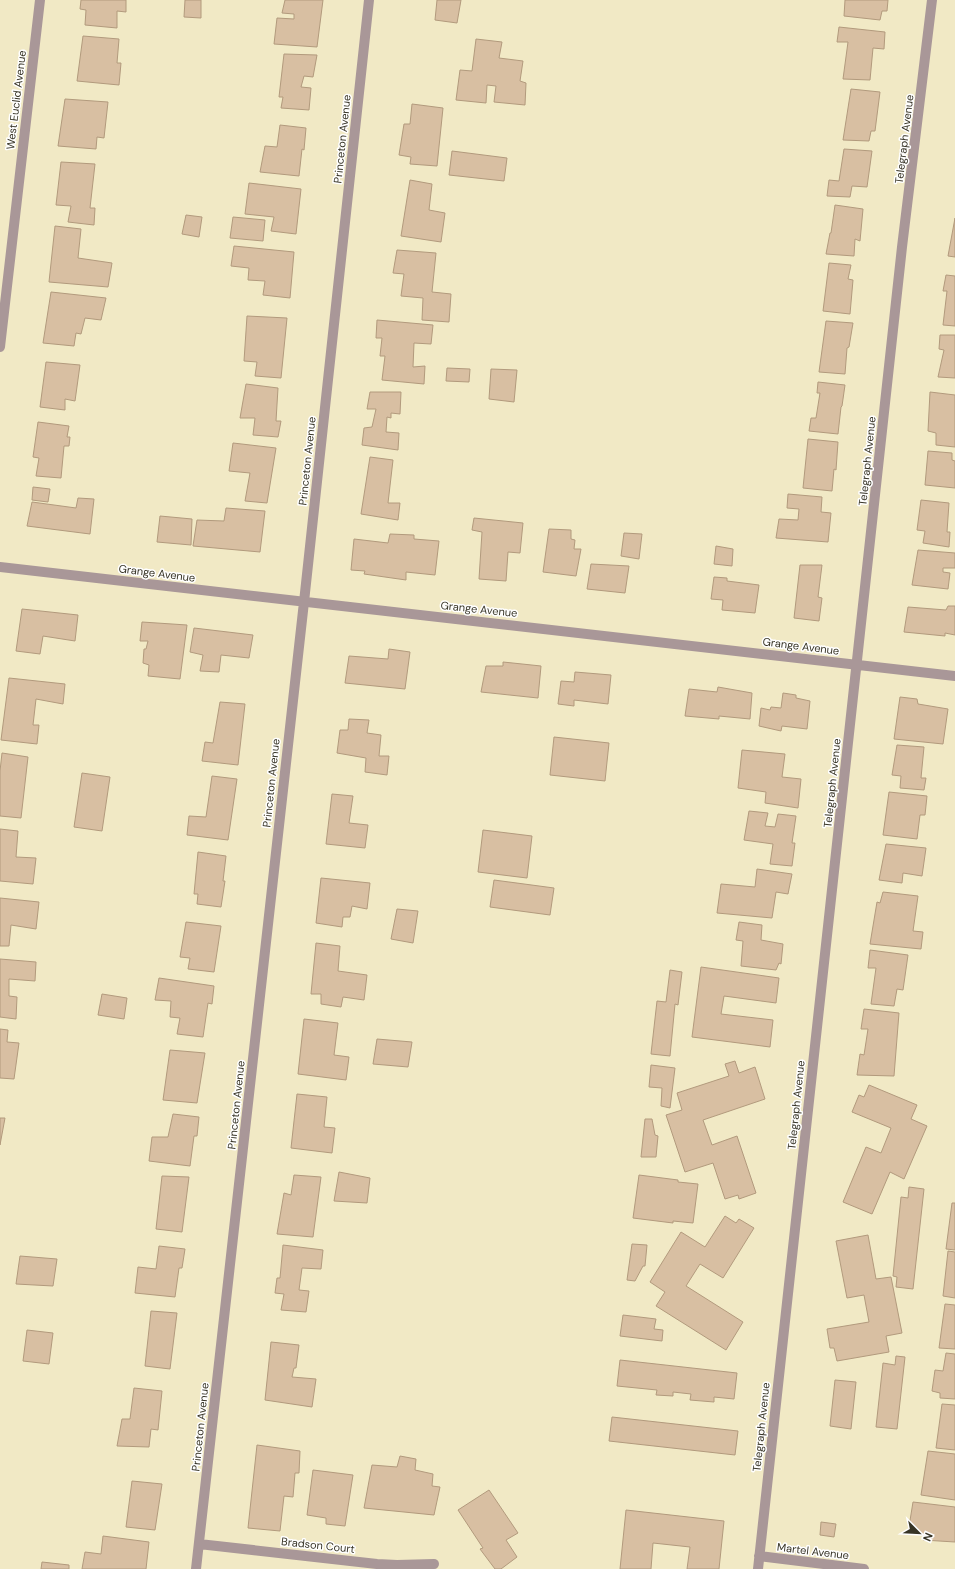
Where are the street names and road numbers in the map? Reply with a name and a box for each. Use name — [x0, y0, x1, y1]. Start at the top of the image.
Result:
street label: West Euclid Avenue — [3, 50, 29, 150]
street label: Princeton Avenue — [330, 94, 354, 184]
street label: Telegraph Avenue — [892, 94, 916, 184]
street label: Princeton Avenue — [295, 416, 319, 506]
street label: Telegraph Avenue — [855, 416, 879, 506]
street label: Grange Avenue — [118, 561, 196, 585]
street label: Grange Avenue — [440, 598, 518, 620]
street label: Grange Avenue — [762, 634, 840, 658]
street label: Princeton Avenue — [259, 738, 283, 828]
street label: Telegraph Avenue — [820, 738, 844, 828]
street label: Princeton Avenue — [224, 1060, 248, 1150]
street label: Telegraph Avenue — [784, 1060, 808, 1150]
street label: Princeton Avenue — [188, 1382, 212, 1472]
street label: Telegraph Avenue — [749, 1382, 773, 1472]
street label: Bradson Court — [280, 1534, 356, 1556]
street label: Martel Avenue — [776, 1540, 850, 1562]

